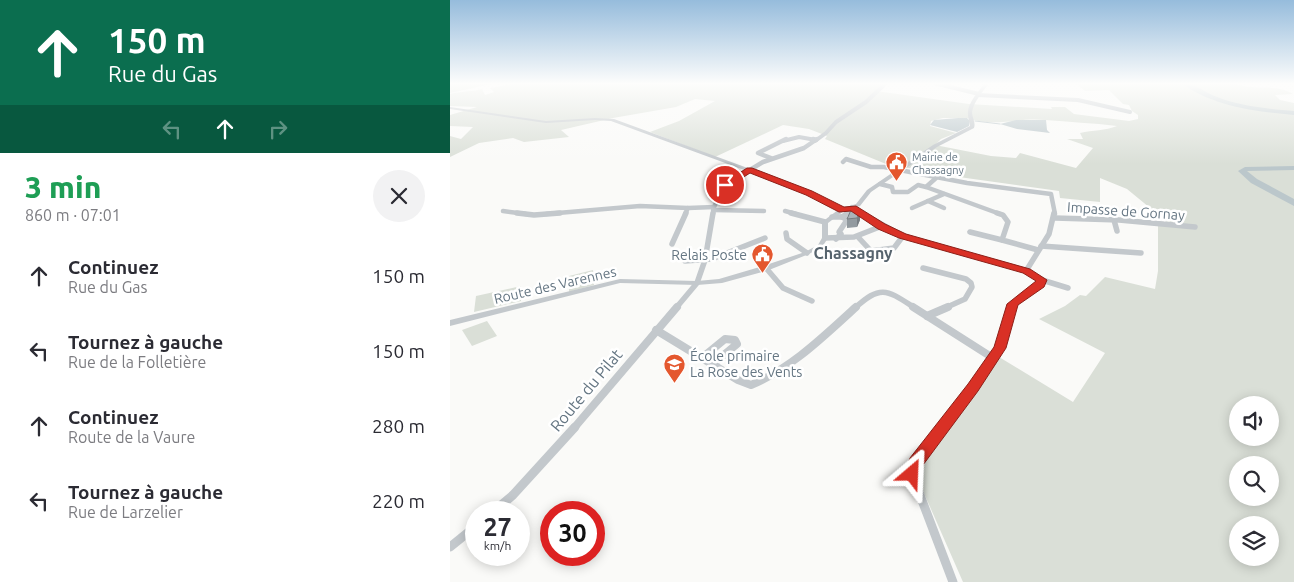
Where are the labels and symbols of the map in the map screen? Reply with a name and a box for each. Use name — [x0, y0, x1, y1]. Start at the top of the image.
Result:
public building icon: Mairie de Chassagny — [884, 151, 908, 182]
place label: Mairie de Chassagny — [912, 151, 964, 176]
pin — [704, 164, 746, 206]
street label: Impasse de Gornay — [1067, 199, 1186, 223]
public building icon: Relais Poste — [751, 243, 775, 274]
district label: Chassagny — [813, 244, 893, 262]
place label: Relais Poste — [671, 247, 747, 263]
street label: Route des Varennes — [492, 263, 618, 307]
street label: Route du Pilat — [546, 345, 626, 435]
place label: École primaire La Rose des Vents — [690, 347, 802, 380]
school or university icon: École primaire La Rose des Vents — [662, 352, 686, 383]
position arrow — [885, 447, 937, 499]
speed limit sign: 30 — [540, 501, 605, 566]

